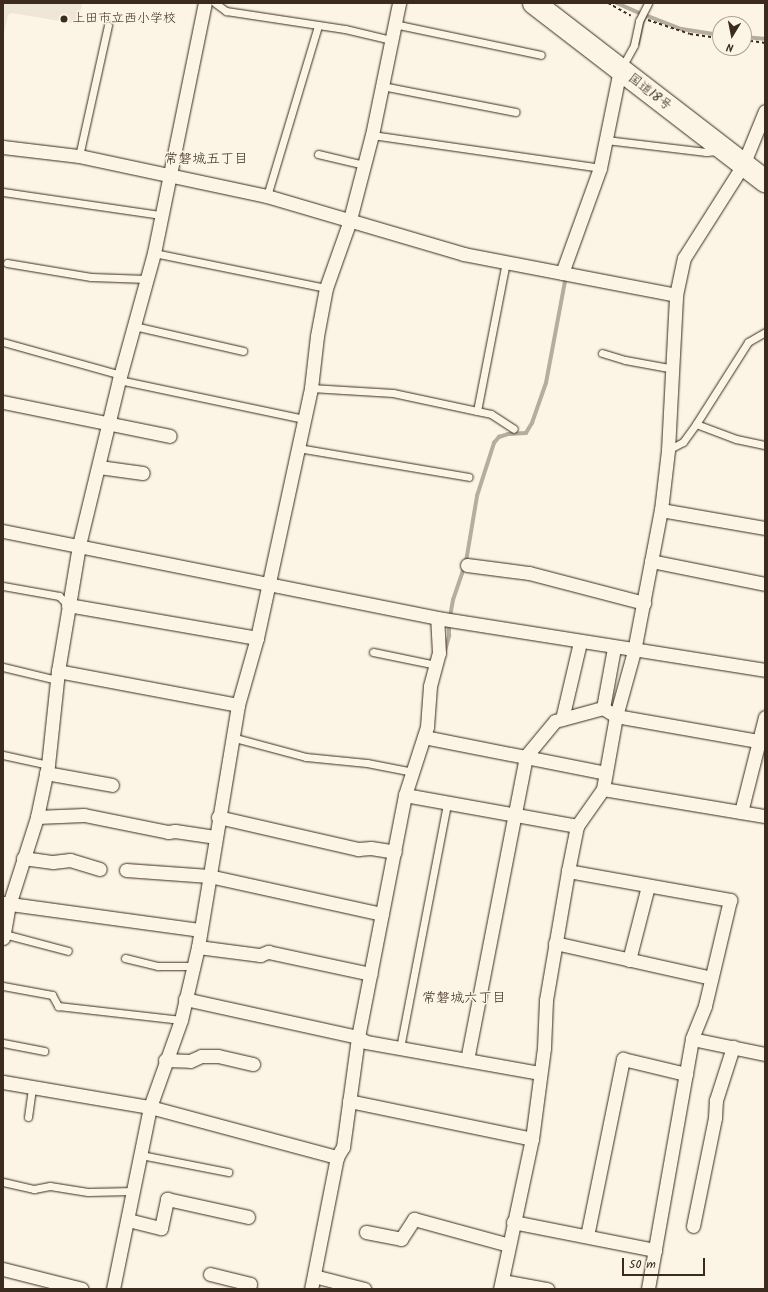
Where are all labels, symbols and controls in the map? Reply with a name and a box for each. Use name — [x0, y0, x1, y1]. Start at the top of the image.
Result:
place label: 上田市立西小学校 — [72, 11, 176, 27]
marker: 上田市立西小学校 — [59, 14, 69, 24]
north arrow — [712, 16, 752, 56]
text: N — [725, 37, 735, 56]
street label: 国道18号 — [624, 71, 674, 115]
district label: 常磐城五丁目 — [164, 151, 248, 167]
district label: 常磐城六丁目 — [422, 990, 506, 1006]
scale bar — [624, 1250, 707, 1276]
text: 50 m — [629, 1255, 656, 1274]

